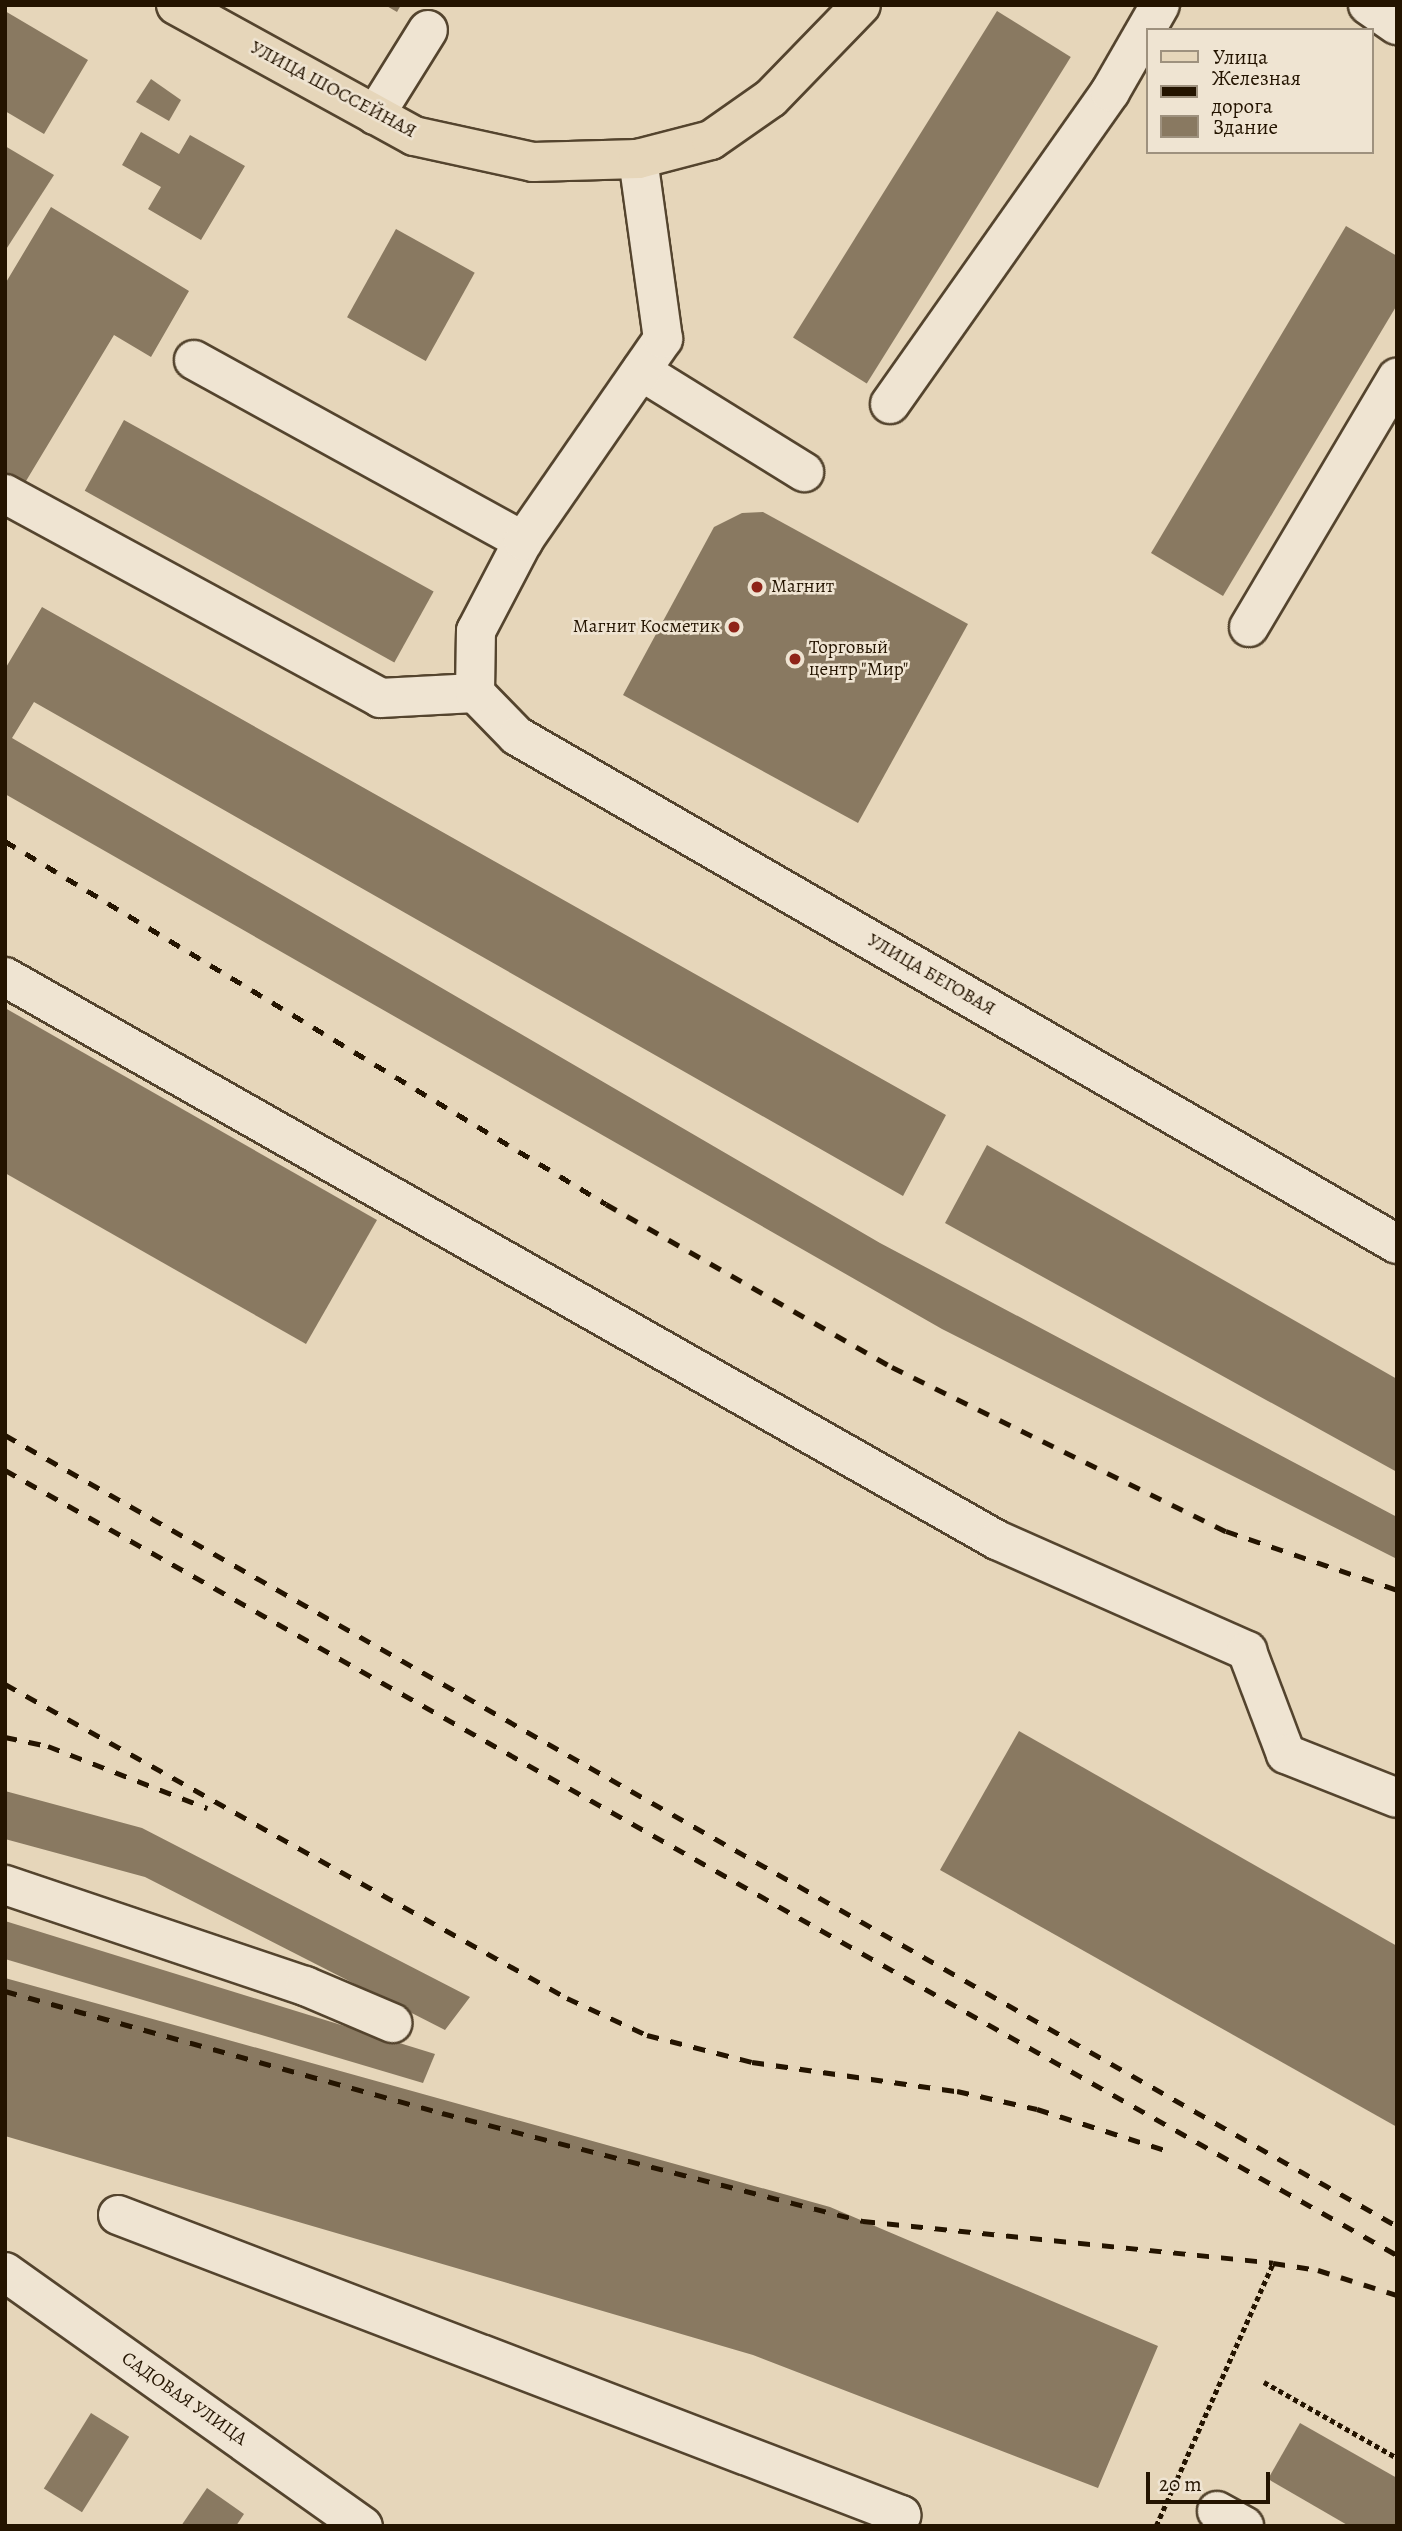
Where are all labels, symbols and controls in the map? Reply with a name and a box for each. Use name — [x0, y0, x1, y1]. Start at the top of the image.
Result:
legend — [1146, 28, 1374, 154]
street label: УЛИЦА ШОССЕЙНАЯ — [246, 37, 420, 143]
text: Улица — [1213, 43, 1268, 71]
text: Железная дорога — [1212, 64, 1301, 120]
text: Здание — [1213, 113, 1278, 141]
place label: Магнит — [771, 576, 834, 598]
marker: Магнит — [749, 579, 765, 595]
place label: Магнит Косметик — [573, 616, 720, 638]
marker: Магнит Косметик — [726, 619, 742, 635]
place label: Торговый центр "Мир" — [809, 637, 909, 681]
marker: Торговый центр "Мир" — [787, 651, 803, 667]
street label: УЛИЦА БЕГОВАЯ — [863, 929, 999, 1021]
street label: САДОВАЯ УЛИЦА — [117, 2347, 251, 2451]
scale bar — [1150, 2458, 1274, 2502]
text: 20 m — [1159, 2470, 1202, 2498]

